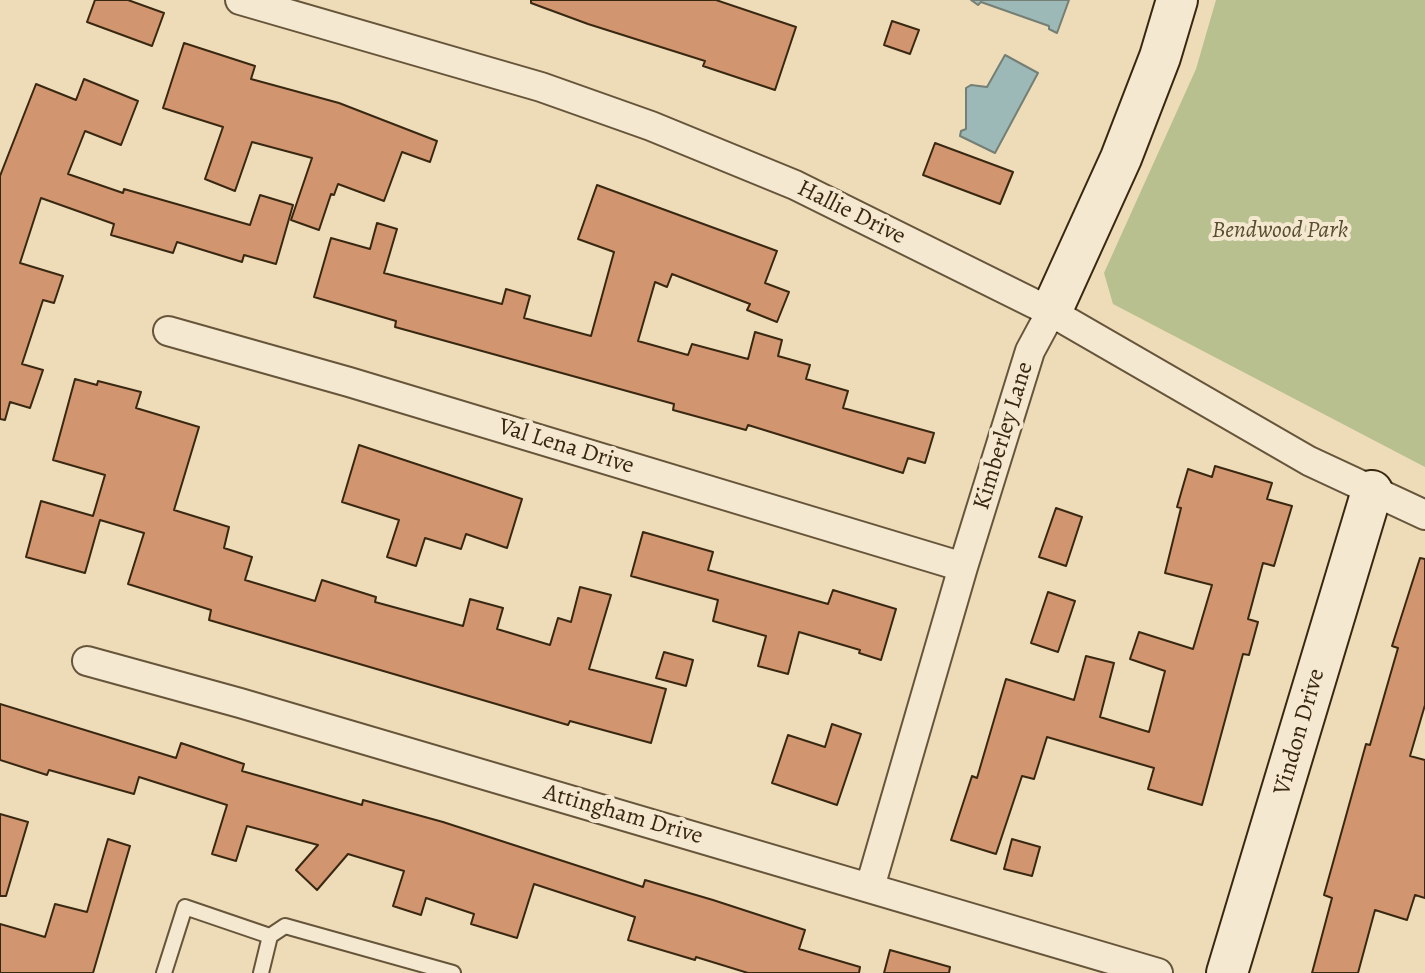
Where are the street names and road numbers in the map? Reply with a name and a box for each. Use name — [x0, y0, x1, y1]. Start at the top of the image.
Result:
street label: Hallie Drive — [792, 174, 910, 252]
street label: Kimberley Lane — [968, 359, 1040, 513]
street label: Val Lena Drive — [495, 413, 637, 481]
street label: Vindon Drive — [1268, 665, 1332, 799]
street label: Attingham Drive — [540, 779, 706, 851]

